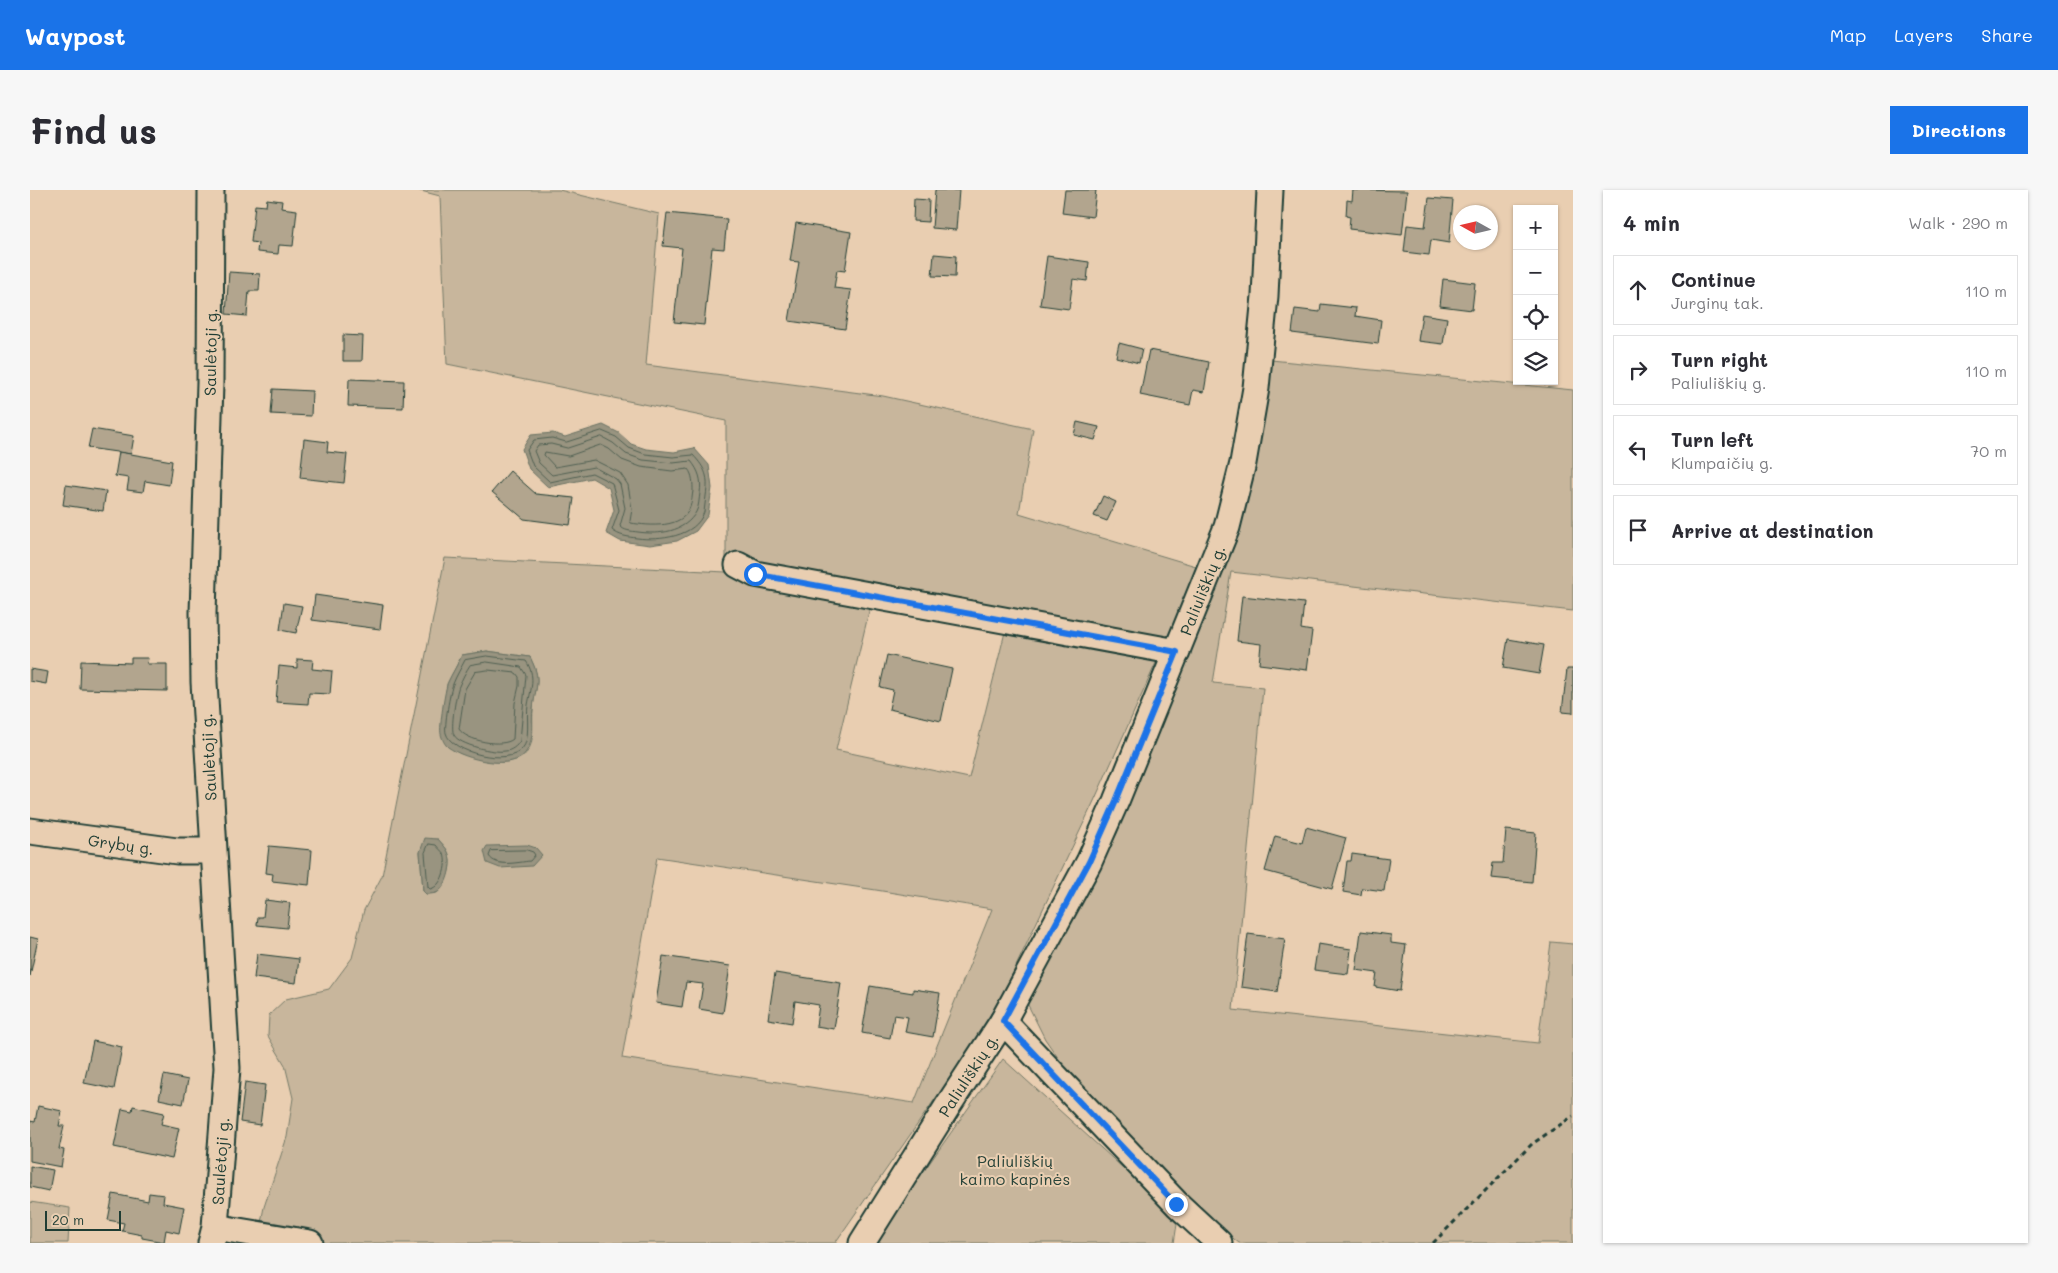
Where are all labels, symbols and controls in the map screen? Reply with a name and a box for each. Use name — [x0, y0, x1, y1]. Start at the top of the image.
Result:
text: Waypost — [25, 20, 126, 51]
text: Map — [1830, 23, 1866, 47]
text: Layers — [1894, 23, 1953, 47]
text: Share — [1981, 23, 2033, 47]
button: Directions — [1890, 106, 2028, 154]
text: Find us — [30, 107, 157, 153]
north arrow — [1453, 205, 1498, 250]
map controls — [1513, 205, 1558, 385]
button: + — [1513, 205, 1558, 250]
text: 4 min — [1623, 209, 1680, 236]
text: Walk · 290 m — [1908, 212, 2008, 233]
button: − — [1513, 250, 1558, 295]
text: Continue — [1671, 267, 1756, 292]
icon: ahead — [1624, 276, 1652, 304]
text: 110 m — [1965, 280, 2007, 301]
text: Jurginų tak. — [1671, 292, 1764, 313]
button: locate — [1513, 295, 1558, 340]
street label: Saulėtoji g. — [199, 308, 221, 396]
button: layers — [1513, 340, 1558, 385]
text: Turn right — [1671, 347, 1768, 372]
icon: right — [1624, 356, 1652, 384]
text: 110 m — [1965, 360, 2007, 381]
text: Paliuliškių g. — [1671, 372, 1766, 393]
text: Turn left — [1671, 427, 1754, 452]
icon: left — [1624, 436, 1652, 464]
text: 70 m — [1970, 440, 2007, 461]
text: Klumpaičių g. — [1671, 452, 1773, 473]
icon: arrive — [1624, 516, 1652, 544]
text: Arrive at destination — [1671, 518, 1874, 543]
street label: Paliuliškių g. — [1174, 542, 1230, 638]
route start — [744, 563, 767, 586]
street label: Saulėtoji g. — [195, 713, 221, 801]
street label: Grybų g. — [87, 829, 155, 859]
street label: Paliuliškių g. — [933, 1029, 1003, 1121]
street label: Saulėtoji g. — [206, 1117, 234, 1205]
park label: Paliuliškių kaimo kapinės — [960, 1150, 1070, 1189]
route end — [1165, 1193, 1188, 1216]
scale bar — [45, 1208, 121, 1231]
text: 20 m — [52, 1210, 84, 1229]

